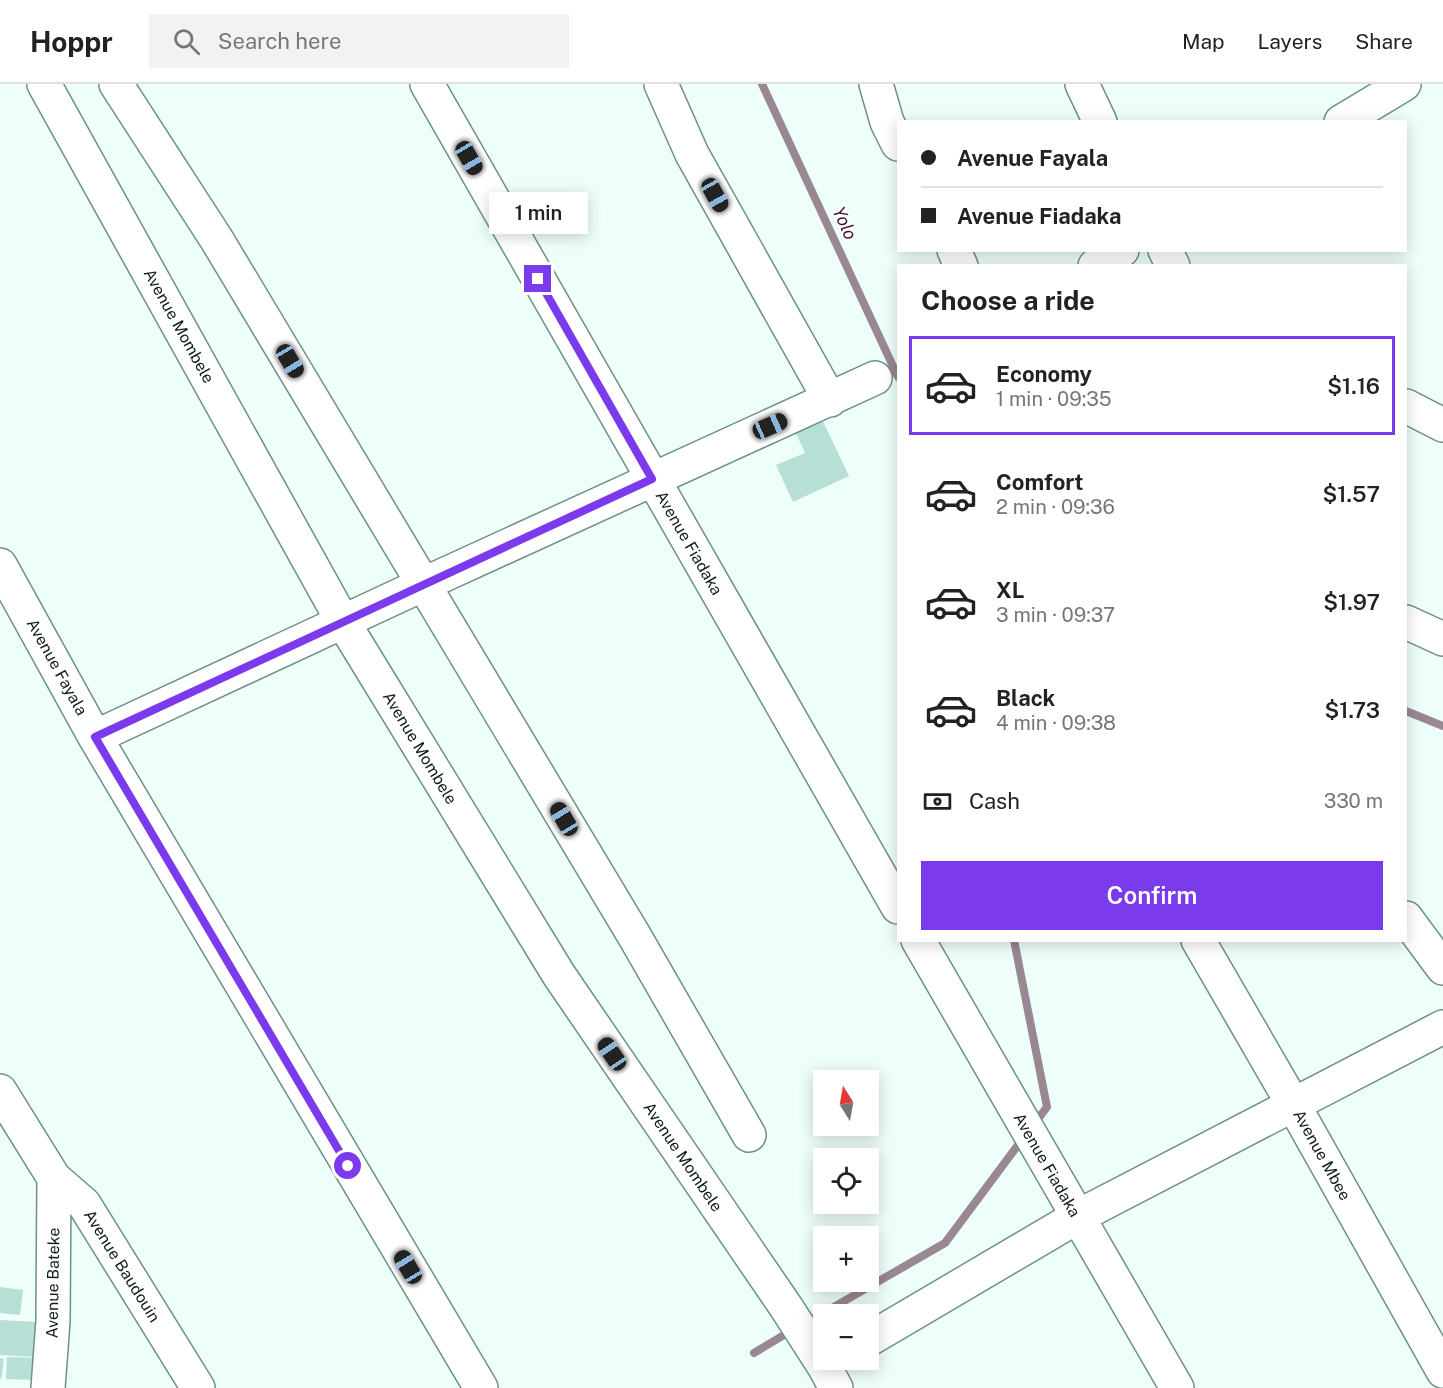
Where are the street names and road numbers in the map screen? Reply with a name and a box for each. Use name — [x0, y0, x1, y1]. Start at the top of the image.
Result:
street label: Avenue Mombele — [140, 266, 218, 386]
street label: Avenue Fiadaka — [652, 488, 726, 598]
street label: Avenue Fayala — [23, 615, 91, 719]
street label: Avenue Mombele — [379, 688, 461, 808]
street label: Avenue Mombele — [639, 1099, 727, 1215]
street label: Avenue Mbee — [1289, 1106, 1355, 1204]
street label: Avenue Fiadaka — [1010, 1110, 1084, 1220]
street label: Avenue Baudouin — [80, 1206, 164, 1326]
street label: Avenue Bateke — [43, 1227, 63, 1339]

